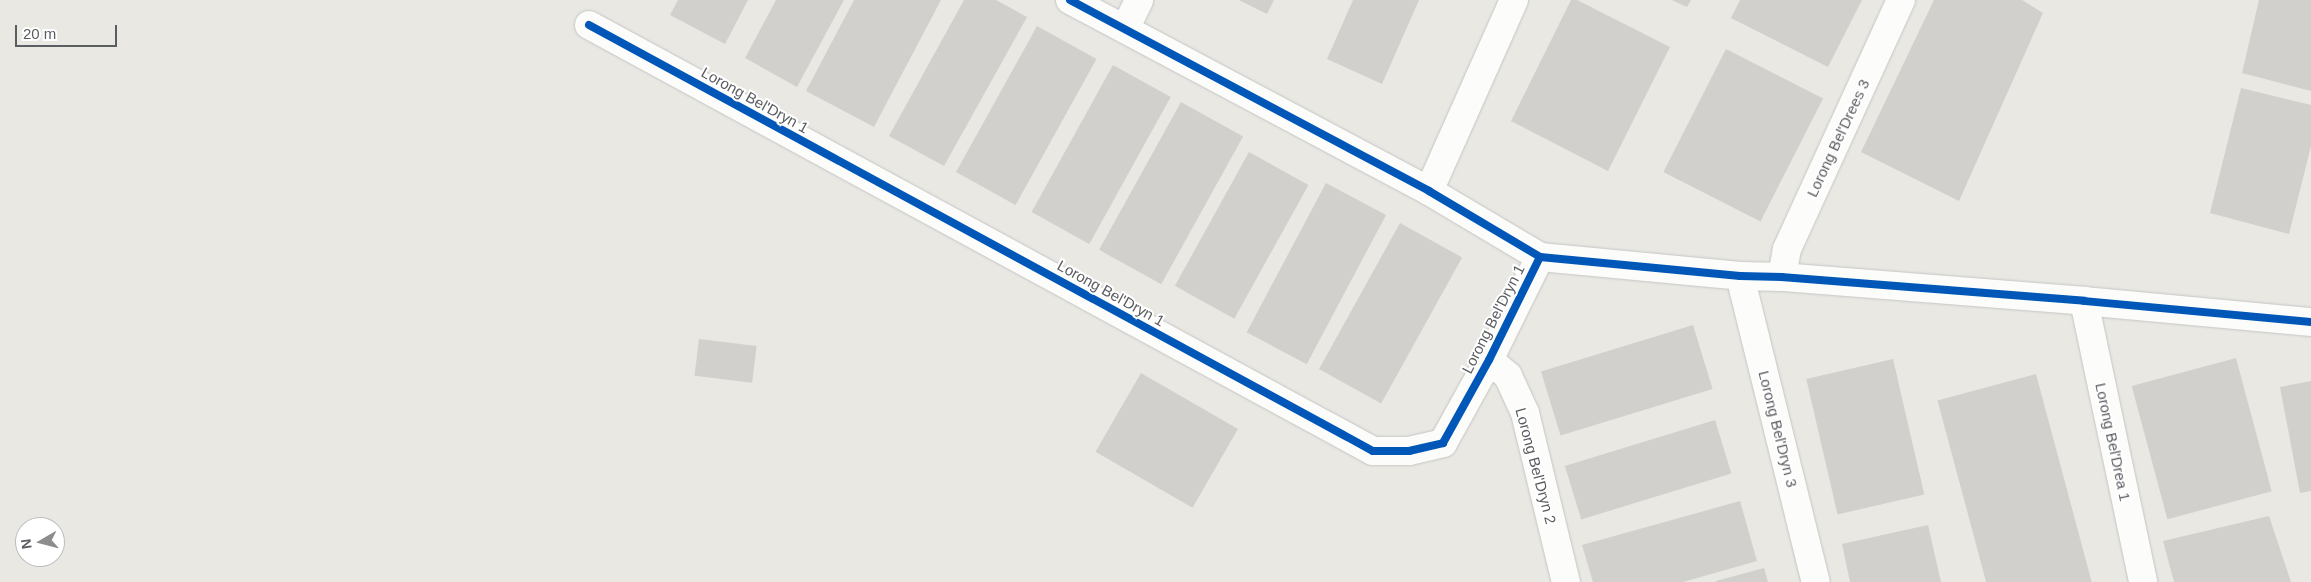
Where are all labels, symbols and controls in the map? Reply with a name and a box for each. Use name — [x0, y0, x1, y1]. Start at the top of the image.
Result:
scale bar — [18, 15, 120, 47]
text: 20 m — [23, 25, 56, 42]
street label: Lorong Bel'Dryn 1 — [698, 63, 812, 137]
street label: Lorong Bel'Drees 3 — [1803, 76, 1873, 200]
street label: Lorong Bel'Dryn 1 — [1054, 256, 1168, 330]
street label: Lorong Bel'Dryn 1 — [1458, 262, 1528, 376]
street label: Lorong Bel'Dryn 3 — [1755, 369, 1801, 489]
street label: Lorong Bel'Drea 1 — [2092, 381, 2134, 503]
street label: Lorong Bel'Dryn 2 — [1512, 406, 1560, 526]
north arrow — [15, 517, 65, 567]
text: N — [18, 538, 35, 550]

